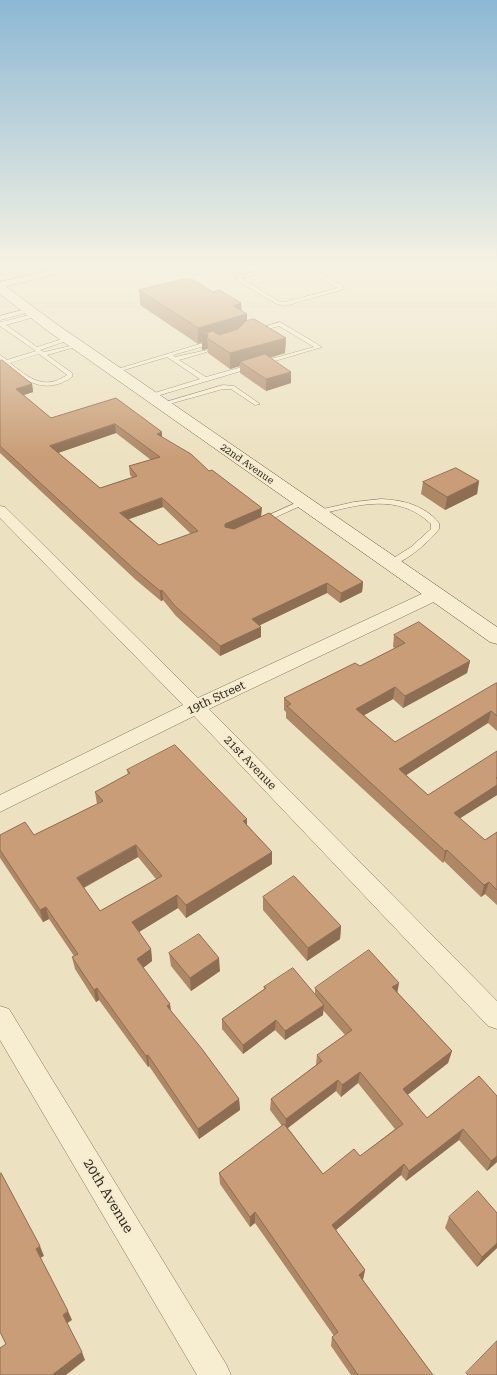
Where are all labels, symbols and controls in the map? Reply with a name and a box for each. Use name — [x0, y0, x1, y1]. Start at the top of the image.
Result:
street label: 22nd Avenue — [218, 441, 276, 487]
street label: 19th Street — [184, 678, 248, 718]
street label: 21st Avenue — [221, 733, 279, 793]
street label: 20th Avenue — [79, 1156, 137, 1236]

